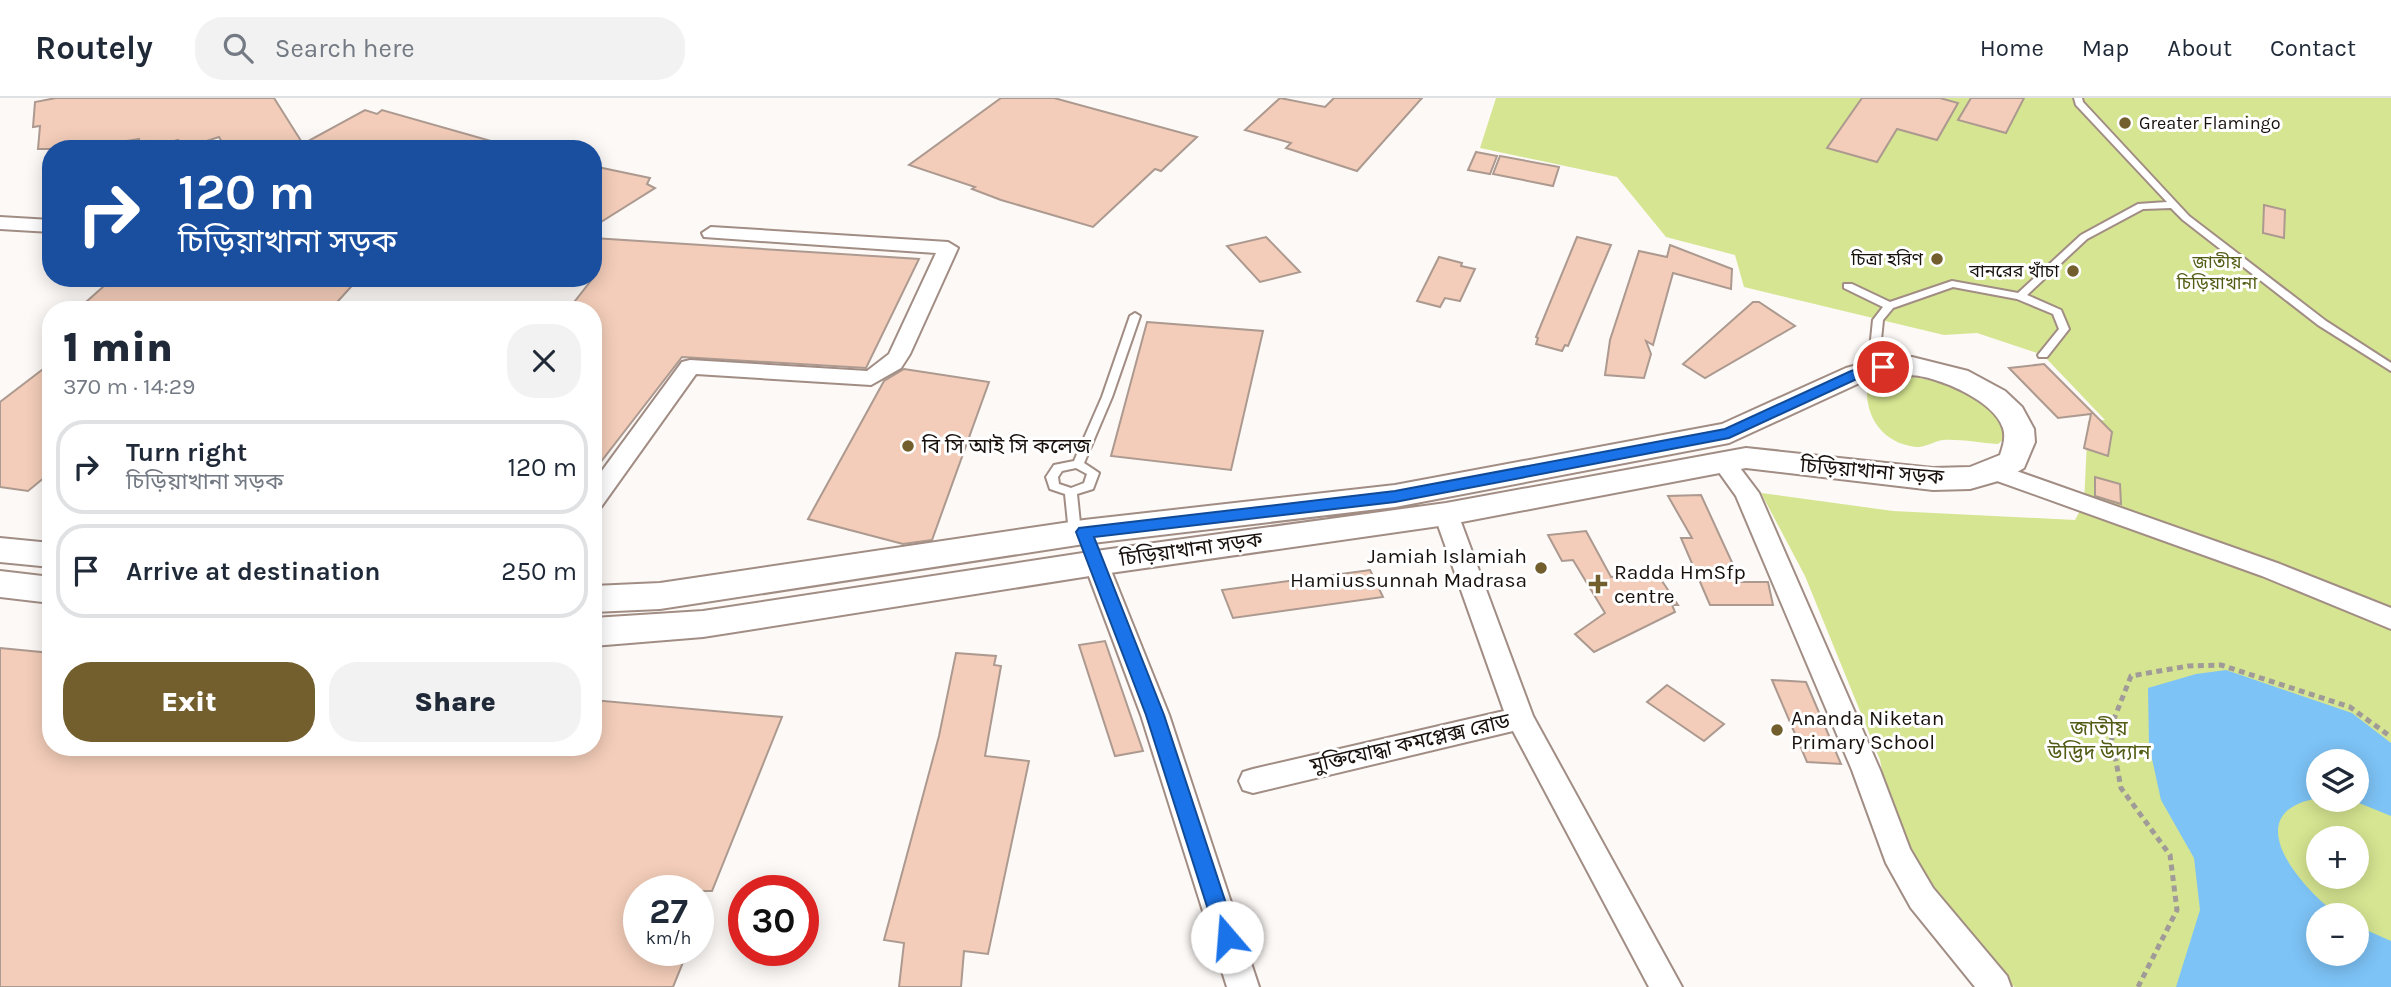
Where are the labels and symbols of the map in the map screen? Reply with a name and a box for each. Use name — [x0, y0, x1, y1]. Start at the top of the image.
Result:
place label: Greater Flamingo — [2139, 112, 2281, 134]
marker: Greater Flamingo — [2117, 115, 2133, 131]
place label: চিত্রা হরিণ — [1850, 248, 1924, 270]
marker: চিত্রা হরিণ — [1929, 251, 1945, 267]
park label: জাতীয় চিড়িয়াখানা — [2176, 251, 2257, 294]
place label: বানরের খাঁচা — [1968, 260, 2059, 282]
marker: বানরের খাঁচা — [2065, 263, 2081, 279]
pin — [1853, 337, 1913, 397]
place label: বি সি আই সি কলেজ — [921, 434, 1092, 458]
marker: বি সি আই সি কলেজ — [900, 438, 916, 454]
street label: চিড়িয়াখানা সড়ক — [1798, 453, 1946, 489]
street label: চিড়িয়াখানা সড়ক — [1117, 527, 1265, 571]
place label: Jamiah Islamiah Hamiussunnah Madrasa — [1290, 544, 1527, 592]
marker: Jamiah Islamiah Hamiussunnah Madrasa — [1533, 560, 1549, 576]
place label: Radda HmSfp centre — [1614, 560, 1746, 608]
marker: Radda HmSfp centre — [1588, 574, 1608, 594]
place label: Ananda Niketan Primary School — [1791, 706, 1944, 754]
street label: মুক্তিযোদ্ধা কমপ্লেক্স রোড — [1307, 708, 1513, 778]
park label: জাতীয় উদ্ভিদ উদ্যান — [2046, 716, 2151, 764]
marker: Ananda Niketan Primary School — [1769, 722, 1785, 738]
speed limit sign: 30 — [728, 875, 819, 966]
position arrow — [1190, 900, 1264, 974]

